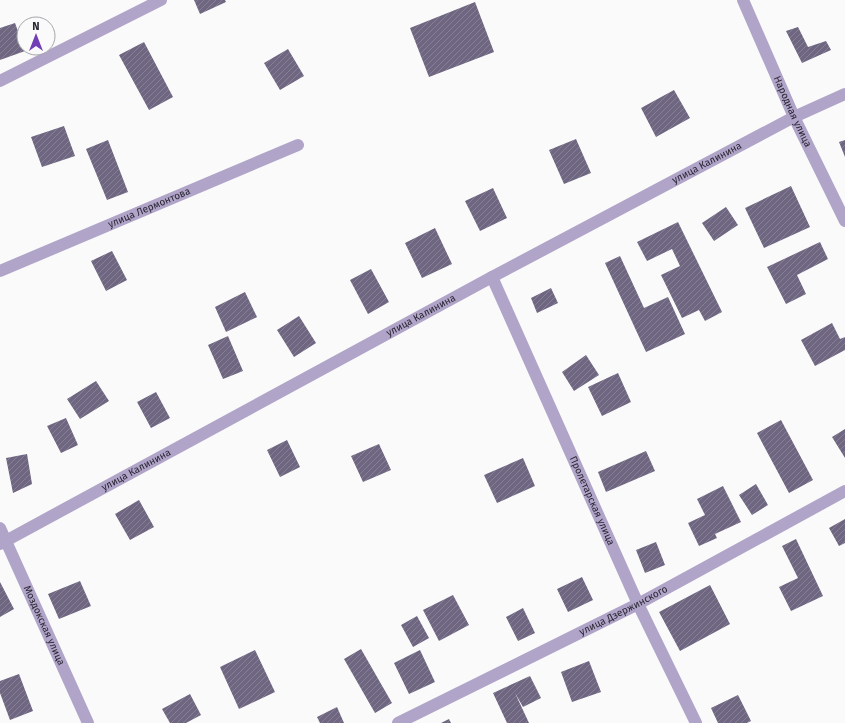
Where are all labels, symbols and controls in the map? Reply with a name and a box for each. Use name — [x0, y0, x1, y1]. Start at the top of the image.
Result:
north arrow — [16, 16, 56, 56]
text: N — [32, 20, 40, 33]
street label: Народная улица — [771, 74, 814, 149]
street label: улица Калинина — [670, 140, 744, 186]
street label: улица Лермонтова — [106, 185, 192, 231]
street label: улица Калинина — [384, 292, 458, 339]
street label: улица Калинина — [100, 446, 173, 494]
street label: Пролетарская улица — [567, 454, 617, 547]
street label: улица Дзержинского — [577, 583, 670, 638]
street label: Моздокская улица — [21, 584, 67, 667]

